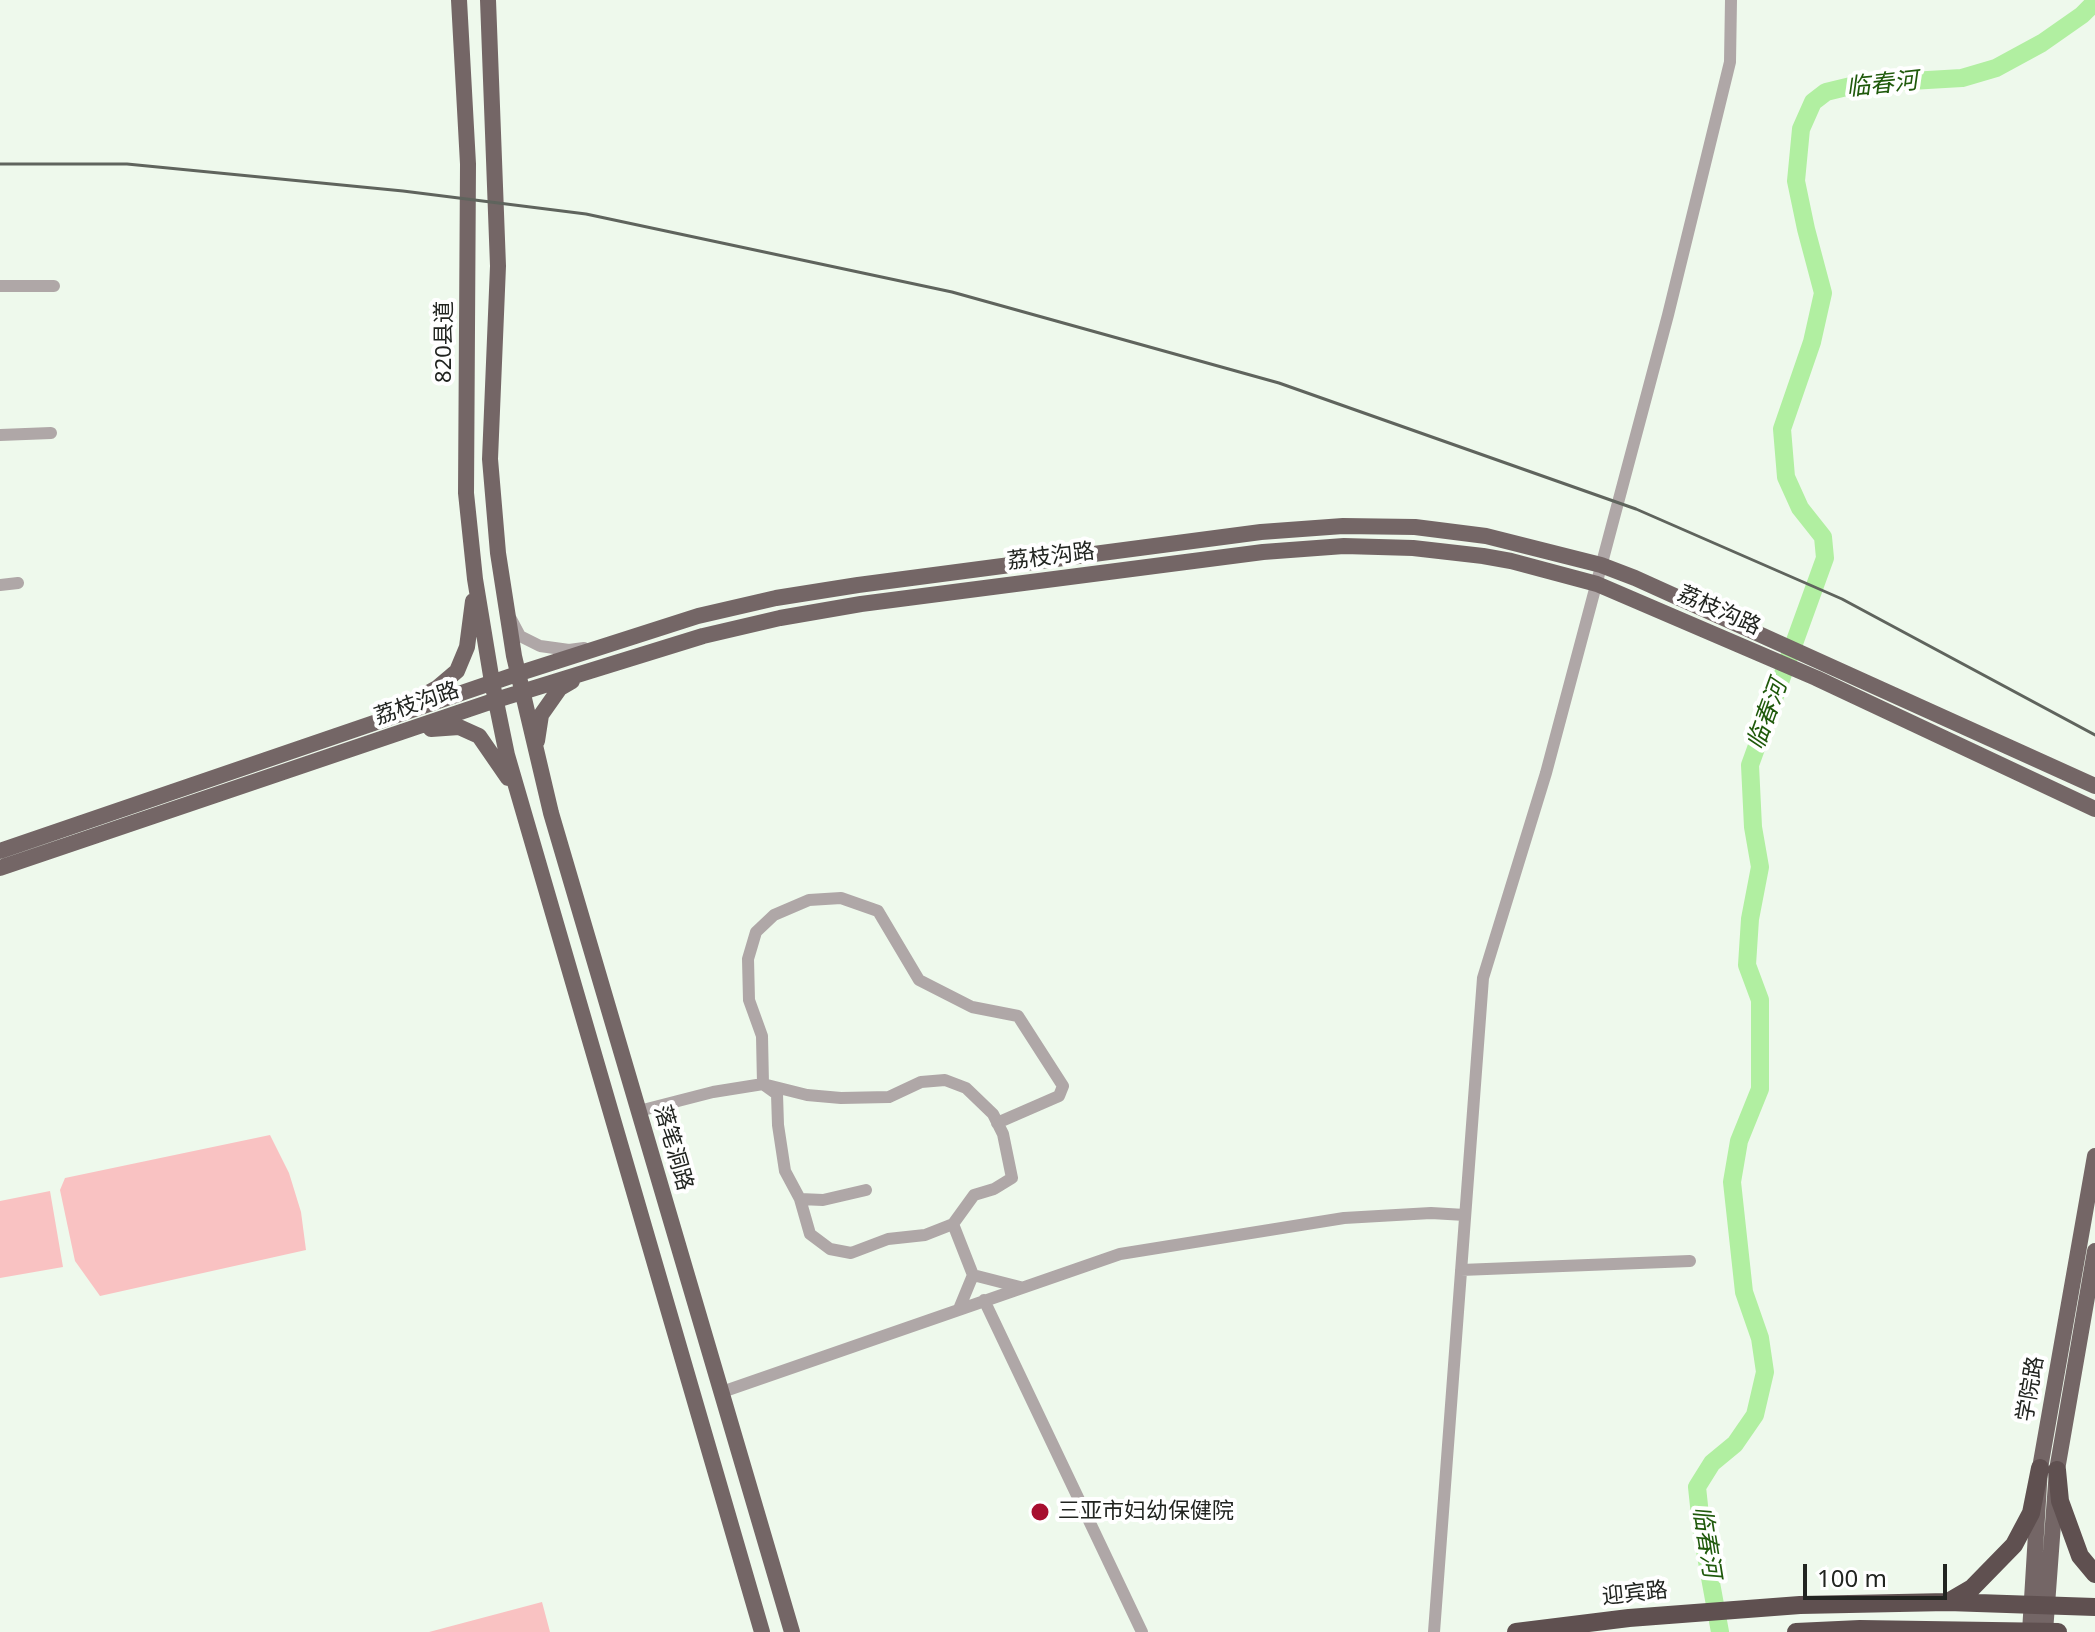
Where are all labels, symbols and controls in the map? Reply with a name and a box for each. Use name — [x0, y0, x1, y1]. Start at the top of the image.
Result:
water label: 临春河 — [1845, 67, 1919, 103]
street label: 820县道 — [432, 301, 458, 383]
street label: 荔枝沟路 — [1006, 539, 1096, 575]
street label: 荔枝沟路 — [1673, 581, 1765, 641]
water label: 临春河 — [1742, 676, 1794, 754]
street label: 荔枝沟路 — [371, 677, 463, 731]
street label: 落笔洞路 — [648, 1102, 698, 1194]
street label: 学院路 — [2012, 1354, 2050, 1424]
place label: 三亚市妇幼保健院 — [1058, 1499, 1234, 1525]
marker: 三亚市妇幼保健院 — [1029, 1501, 1051, 1523]
water label: 临春河 — [1686, 1504, 1726, 1580]
scale bar — [1807, 1548, 1951, 1598]
text: 100 m — [1817, 1561, 1887, 1594]
street label: 迎宾路 — [1601, 1577, 1669, 1611]

